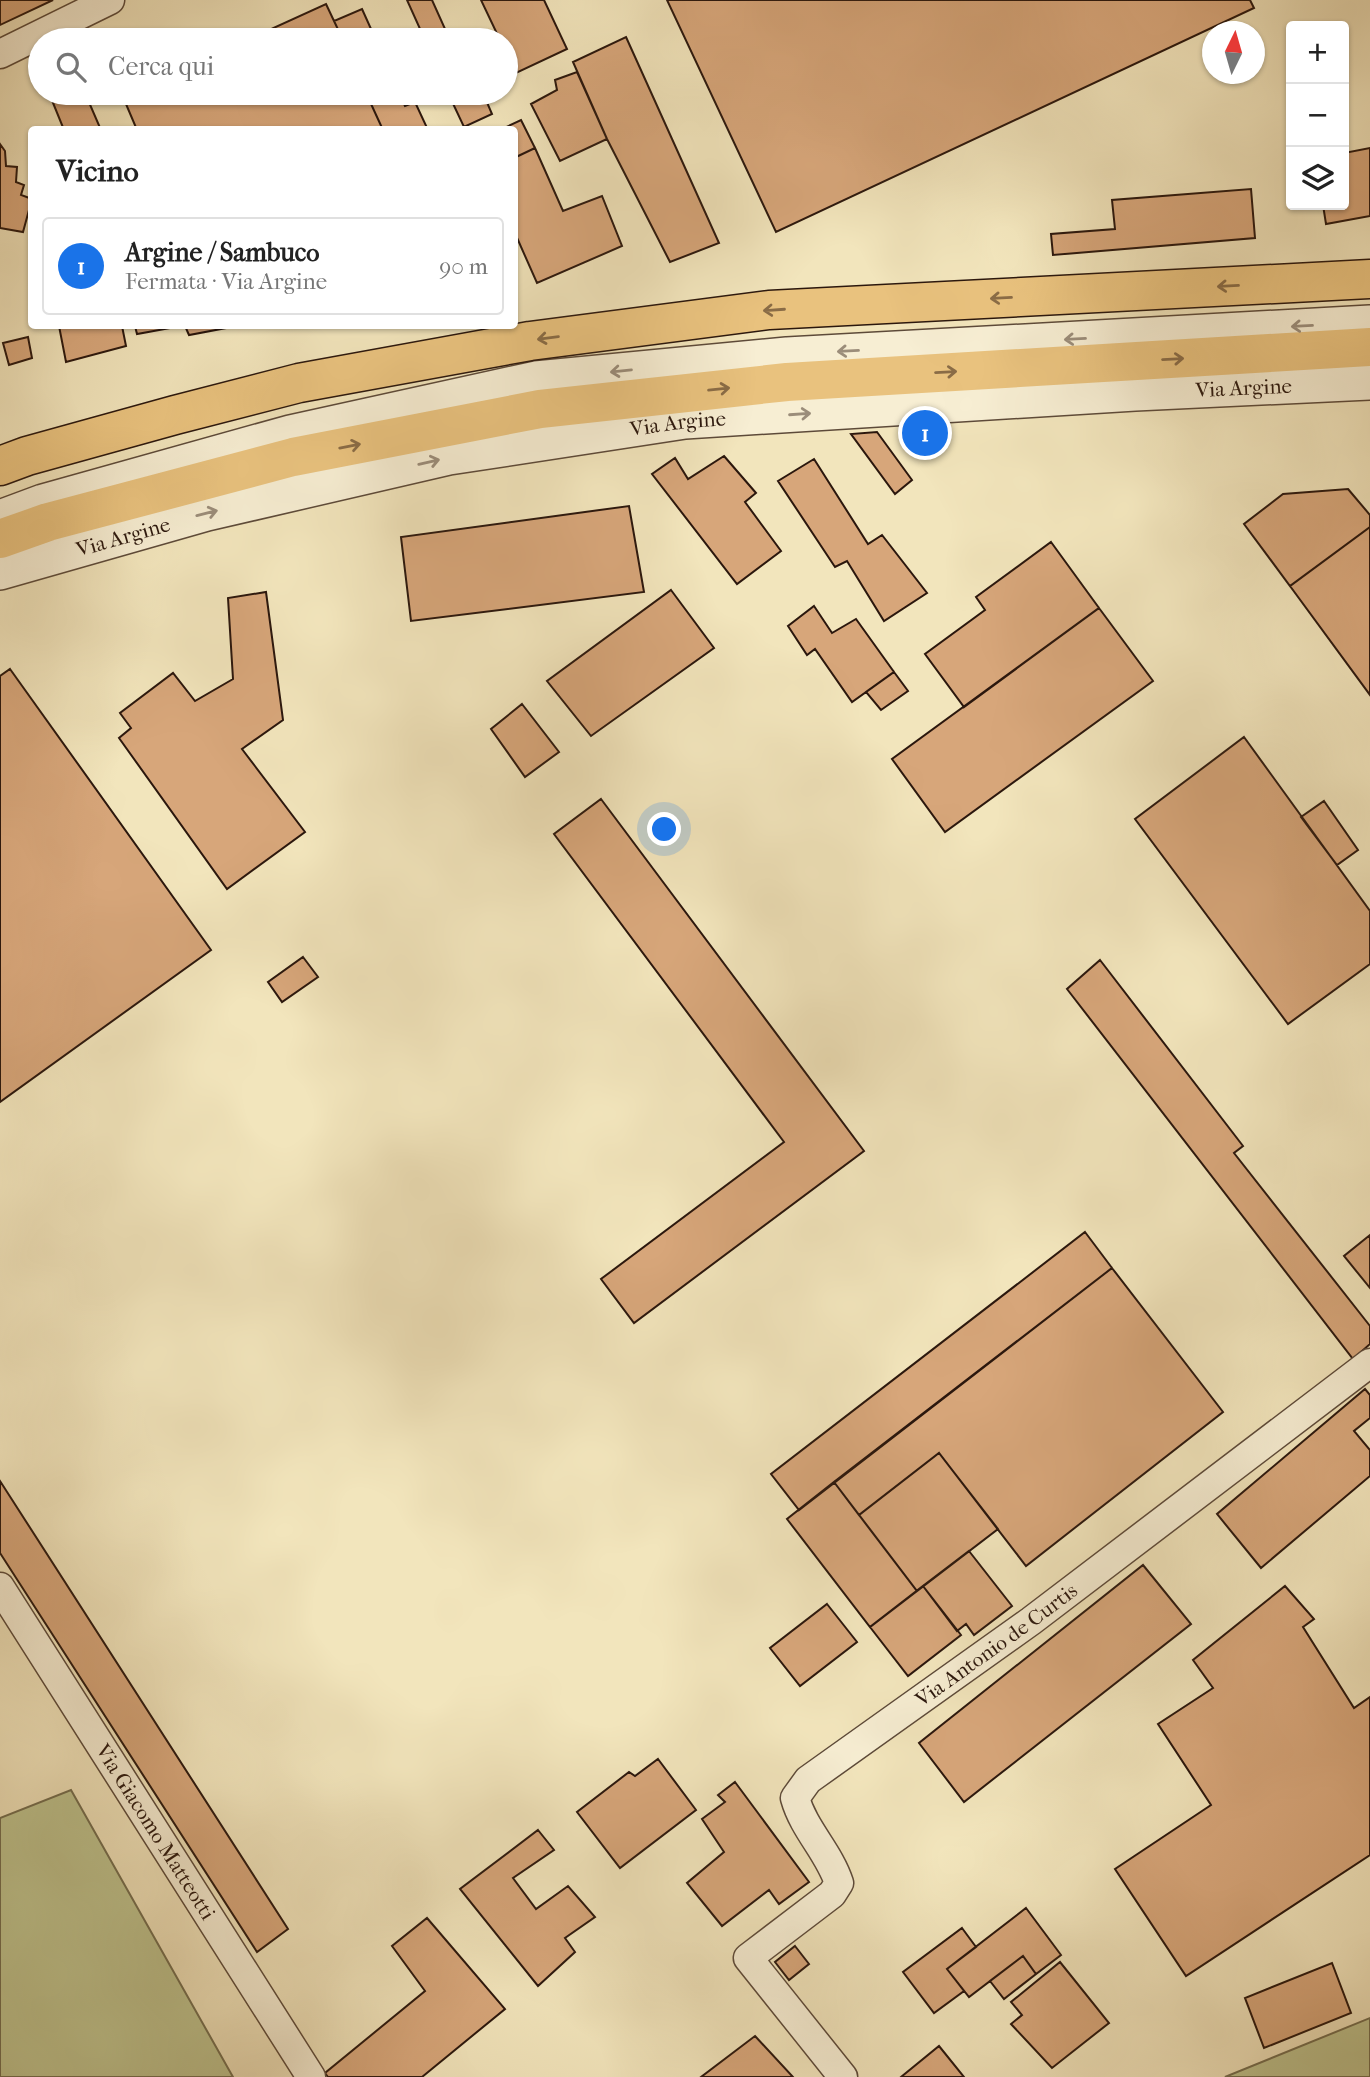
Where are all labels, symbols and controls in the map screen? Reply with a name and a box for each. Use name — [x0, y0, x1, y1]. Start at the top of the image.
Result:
north arrow — [1202, 21, 1265, 84]
map controls — [1286, 21, 1349, 210]
button: + — [1286, 21, 1349, 84]
search box — [28, 28, 518, 105]
icon: search — [52, 48, 90, 86]
text: Cerca qui — [108, 51, 214, 82]
button: − — [1286, 84, 1349, 147]
button: layers — [1286, 147, 1349, 210]
text: Vicino — [56, 154, 139, 189]
text: Argine / Sambuco — [125, 237, 320, 268]
text: 1 — [77, 253, 85, 280]
text: 90 m — [439, 253, 488, 280]
text: Fermata · Via Argine — [125, 268, 327, 295]
one-way arrow — [1218, 280, 1240, 293]
one-way arrow — [990, 291, 1013, 304]
one-way arrow — [763, 304, 786, 317]
one-way arrow — [1291, 320, 1314, 333]
one-way arrow — [538, 332, 560, 345]
one-way arrow — [1063, 332, 1086, 345]
one-way arrow — [836, 345, 859, 358]
one-way arrow — [1162, 352, 1184, 365]
one-way arrow — [610, 365, 633, 378]
one-way arrow — [934, 366, 957, 379]
street label: Via Argine — [1194, 374, 1292, 402]
one-way arrow — [708, 383, 730, 396]
street label: Via Argine — [627, 406, 727, 441]
one-way arrow — [788, 407, 810, 420]
pin: 1 — [902, 407, 948, 459]
one-way arrow — [338, 438, 360, 452]
one-way arrow — [417, 454, 439, 467]
one-way arrow — [195, 506, 218, 519]
street label: Via Argine — [72, 512, 173, 562]
your location — [647, 812, 681, 846]
street label: Via Antonio de Curtis — [910, 1578, 1082, 1712]
street label: Via Giacomo Matteotti — [90, 1739, 220, 1924]

